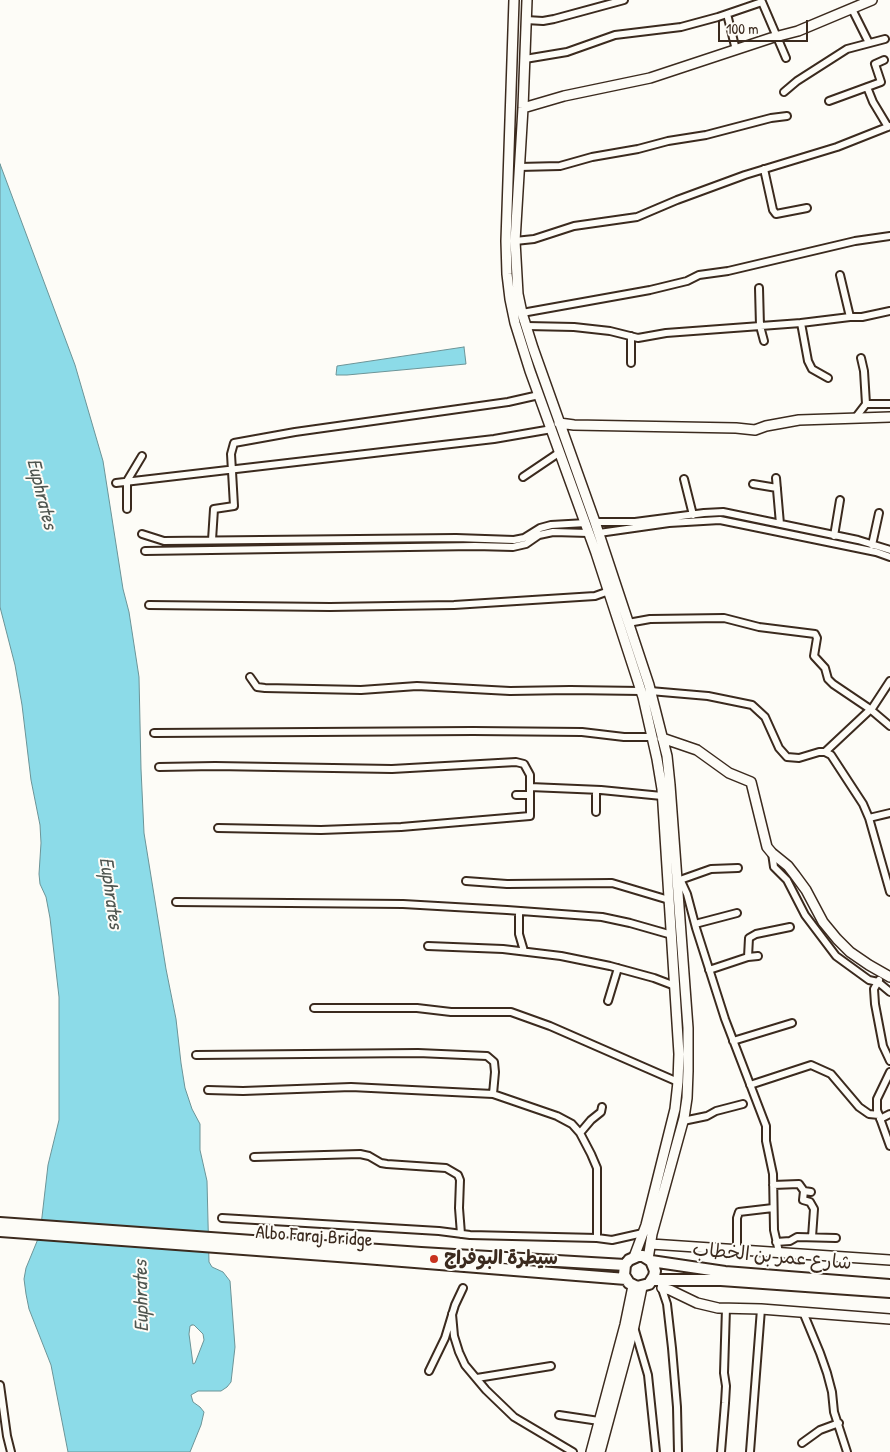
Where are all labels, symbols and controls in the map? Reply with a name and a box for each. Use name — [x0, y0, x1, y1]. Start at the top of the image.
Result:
scale bar — [720, 10, 810, 42]
text: 100 m — [726, 18, 759, 39]
water label: Euphrates — [21, 456, 61, 532]
water label: Euphrates — [93, 856, 127, 930]
street label: Albo Faraj Bridge — [255, 1222, 373, 1252]
street label: شارع عمر بن الخطاب — [692, 1239, 852, 1275]
place label: سيطرة البوفراج — [444, 1248, 558, 1270]
marker: سيطرة البوفراج — [428, 1253, 440, 1265]
water label: Euphrates — [129, 1260, 155, 1332]

